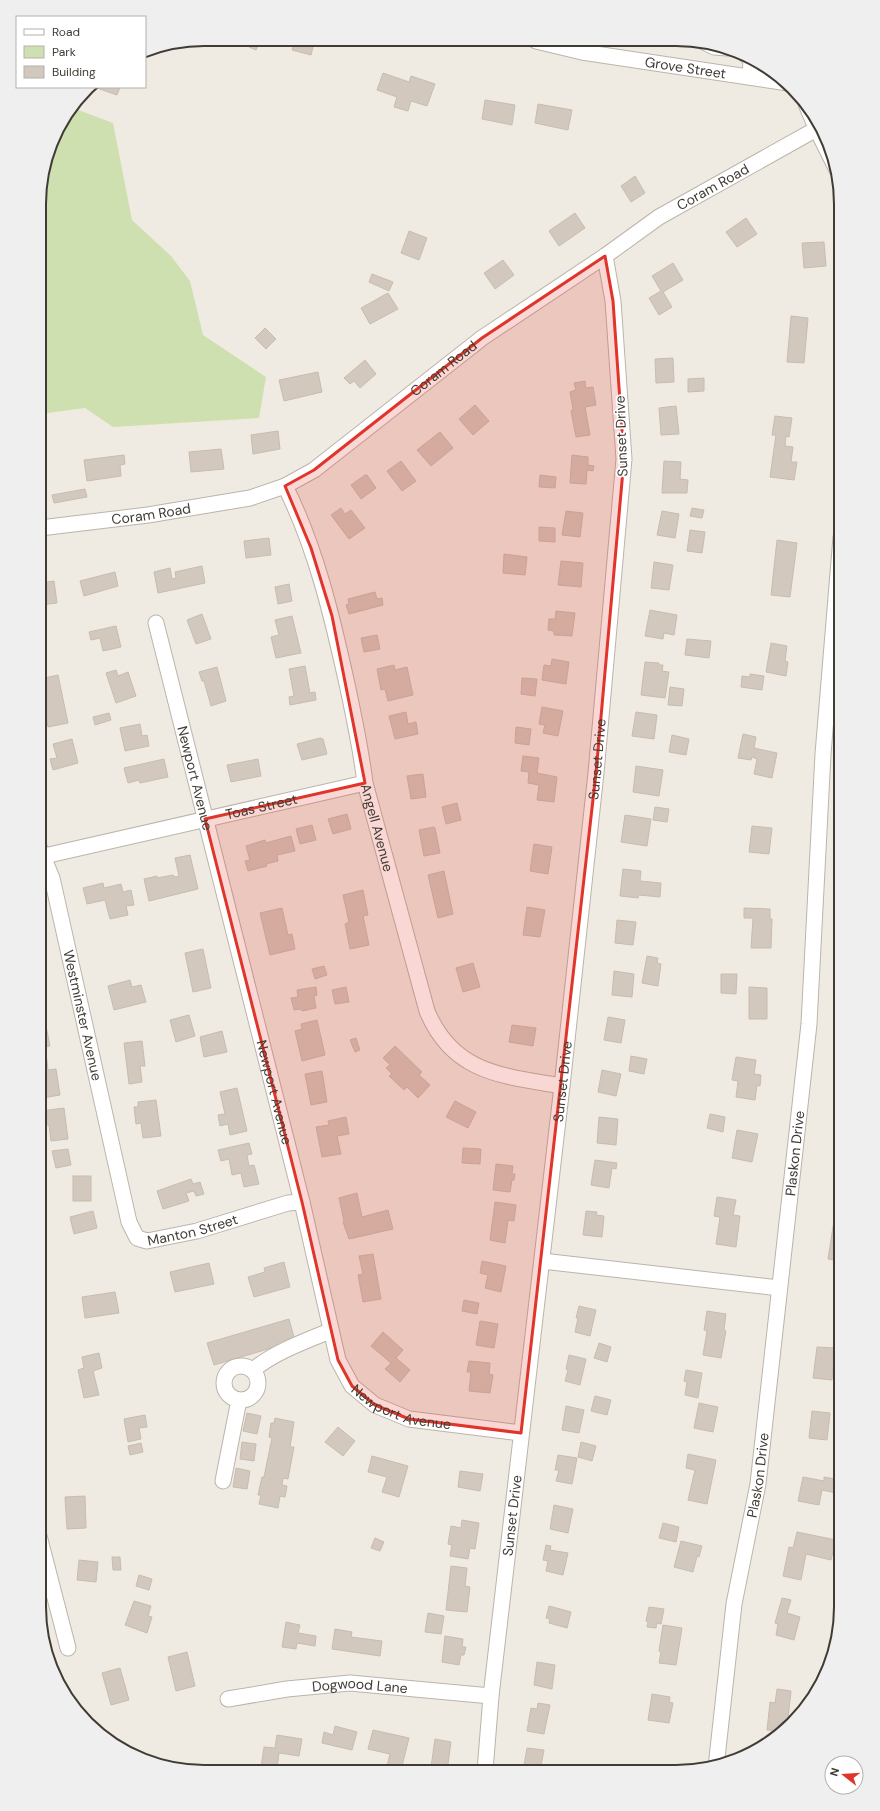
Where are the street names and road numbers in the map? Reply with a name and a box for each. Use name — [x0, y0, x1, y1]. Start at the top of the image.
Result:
street label: Grove Street — [644, 53, 727, 83]
street label: Coram Road — [673, 160, 752, 214]
street label: Coram Road — [406, 336, 481, 400]
street label: Sunset Drive — [611, 395, 631, 477]
street label: Coram Road — [110, 499, 192, 528]
street label: Sunset Drive — [584, 718, 610, 801]
street label: Newport Avenue — [173, 724, 217, 832]
street label: Angell Avenue — [357, 782, 398, 874]
street label: Toas Street — [224, 790, 299, 823]
street label: Westminster Avenue — [59, 948, 106, 1082]
street label: Newport Avenue — [253, 1038, 296, 1147]
street label: Sunset Drive — [549, 1040, 576, 1123]
street label: Plaskon Drive — [781, 1110, 808, 1197]
street label: Manton Street — [146, 1210, 240, 1250]
street label: Newport Avenue — [348, 1380, 452, 1433]
street label: Plaskon Drive — [742, 1432, 773, 1519]
street label: Sunset Drive — [498, 1474, 526, 1557]
street label: Dogwood Lane — [311, 1674, 409, 1697]

